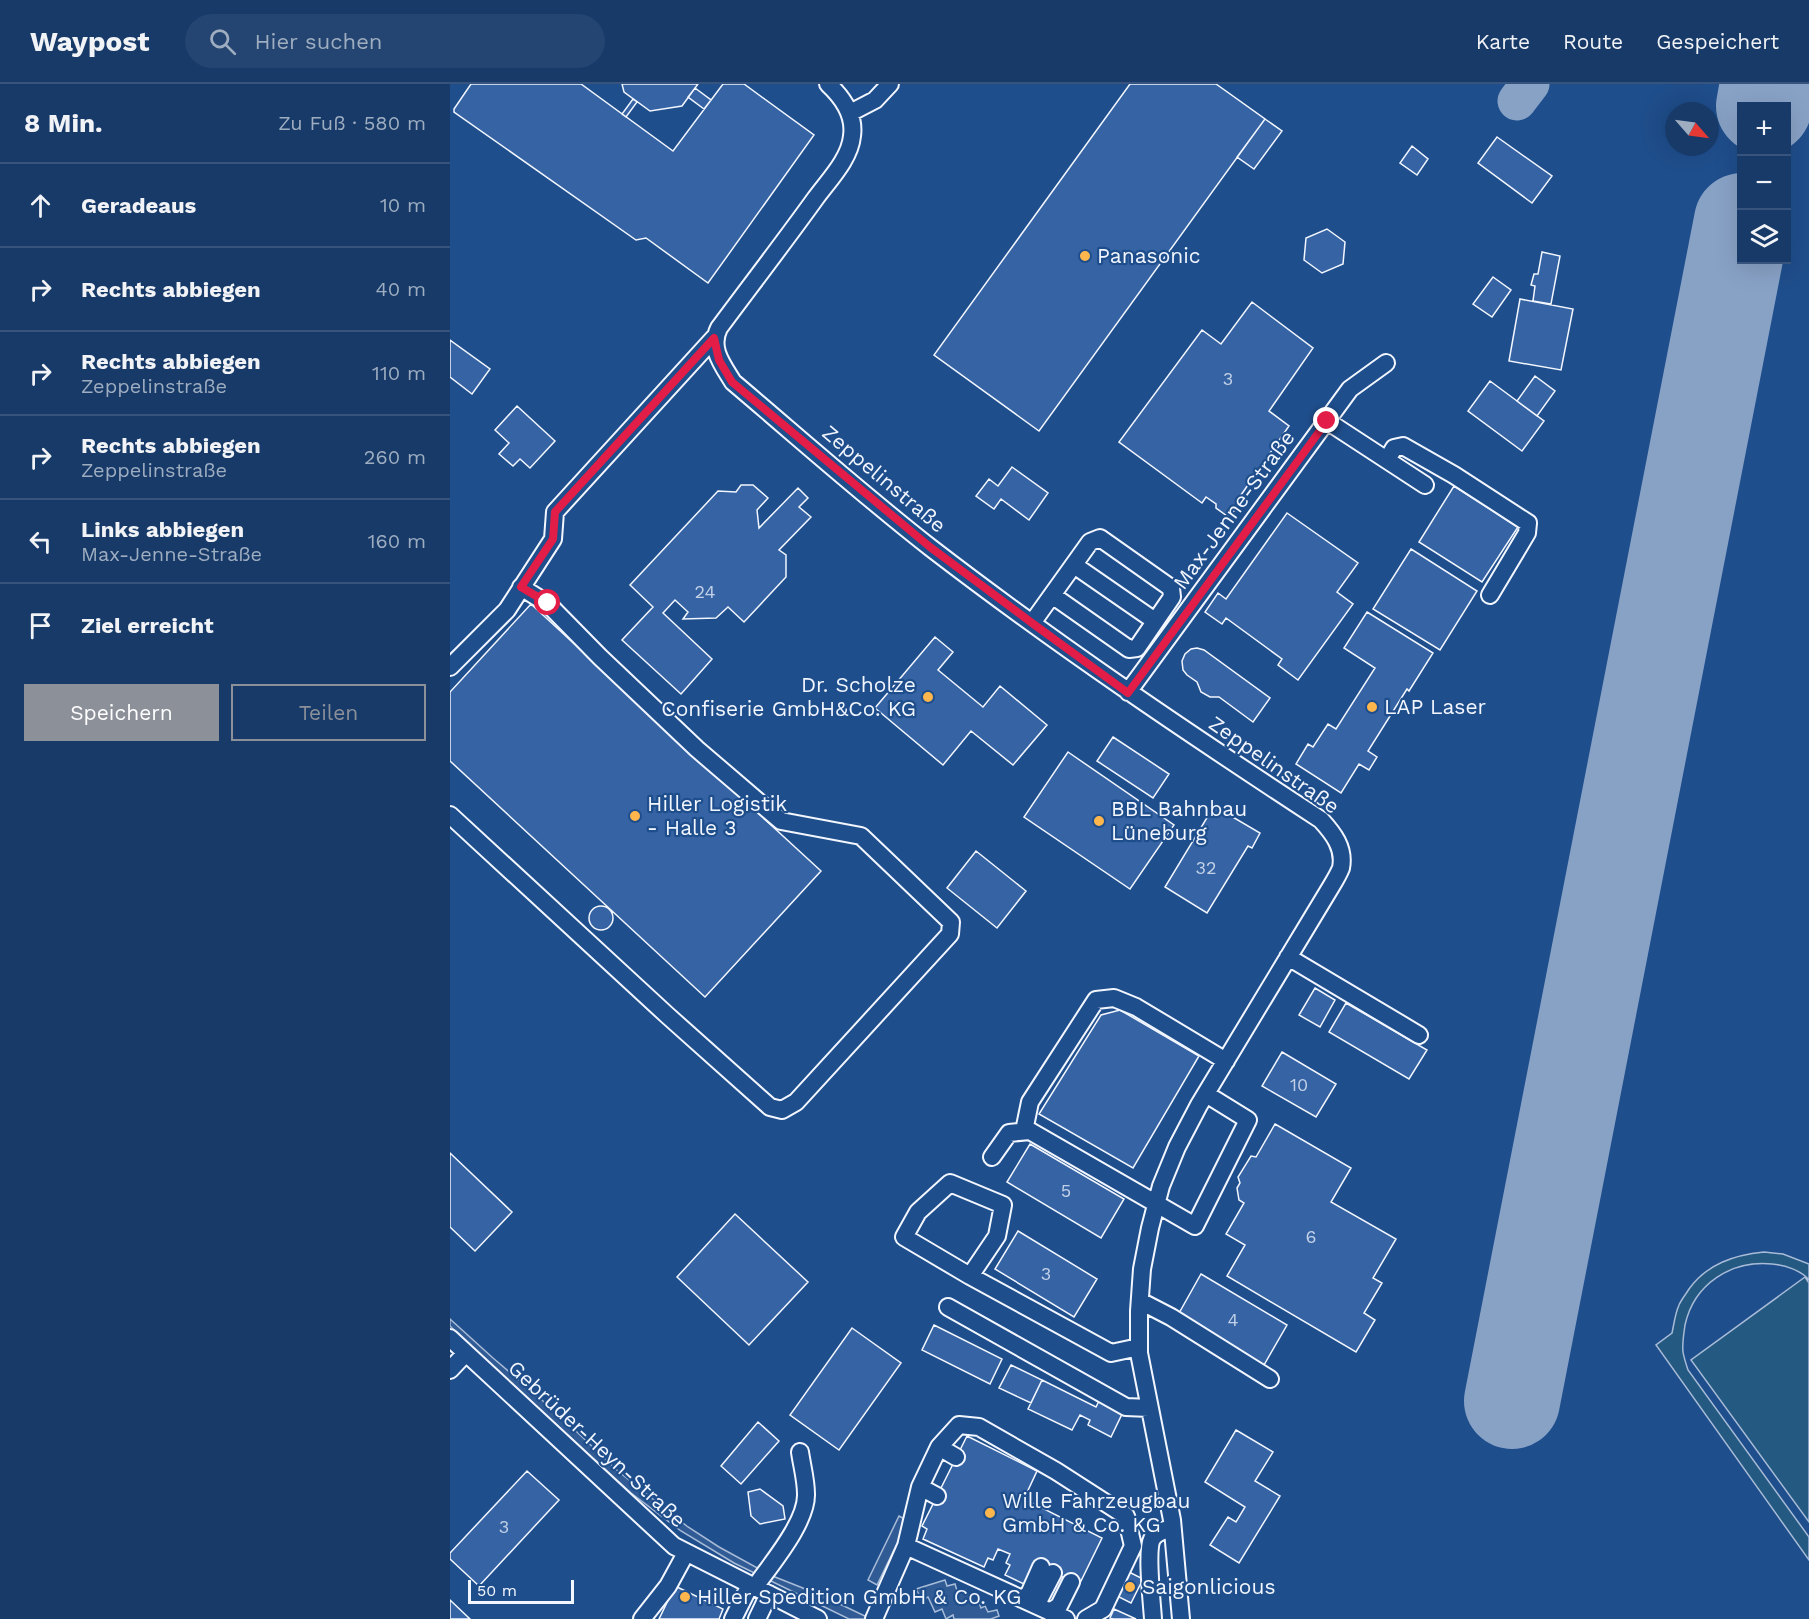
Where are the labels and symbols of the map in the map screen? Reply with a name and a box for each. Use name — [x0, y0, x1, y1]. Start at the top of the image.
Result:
north arrow — [1665, 102, 1719, 156]
place label: Panasonic — [1097, 243, 1201, 268]
marker: Panasonic — [1078, 249, 1092, 263]
house number: 3 — [1223, 368, 1233, 389]
route end — [1313, 407, 1339, 433]
street label: Zeppelinstraße — [818, 420, 951, 537]
street label: Max-Jenne-Straße — [1168, 425, 1300, 594]
house number: 24 — [695, 581, 715, 602]
route start — [534, 589, 560, 615]
place label: Dr. Scholze Confiserie GmbH&Co. KG — [661, 672, 916, 721]
marker: Dr. Scholze Confiserie GmbH&Co. KG — [921, 690, 935, 704]
place label: LAP Laser — [1384, 694, 1487, 719]
marker: LAP Laser — [1365, 700, 1379, 714]
street label: Zeppelinstraße — [1204, 710, 1344, 819]
place label: Hiller Logistik - Halle 3 — [647, 791, 787, 840]
place label: BBL Bahnbau Lüneburg — [1111, 796, 1247, 845]
marker: Hiller Logistik - Halle 3 — [628, 809, 642, 823]
marker: BBL Bahnbau Lüneburg — [1092, 814, 1106, 828]
house number: 32 — [1196, 857, 1217, 878]
house number: 10 — [1290, 1074, 1308, 1095]
house number: 5 — [1061, 1180, 1071, 1201]
house number: 6 — [1306, 1226, 1316, 1247]
house number: 3 — [1041, 1263, 1051, 1284]
house number: 4 — [1228, 1309, 1239, 1330]
street label: Gebrüder-Heyn-Straße — [503, 1355, 691, 1532]
place label: Wille Fahrzeugbau GmbH & Co. KG — [1002, 1488, 1190, 1537]
marker: Wille Fahrzeugbau GmbH & Co. KG — [983, 1506, 997, 1520]
house number: 3 — [499, 1516, 509, 1537]
place label: Saigonlicious — [1142, 1574, 1275, 1599]
scale bar — [468, 1577, 574, 1604]
marker: Saigonlicious — [1123, 1580, 1137, 1594]
place label: Hiller Spedition GmbH & Co. KG — [697, 1584, 1021, 1609]
marker: Hiller Spedition GmbH & Co. KG — [678, 1590, 692, 1604]

